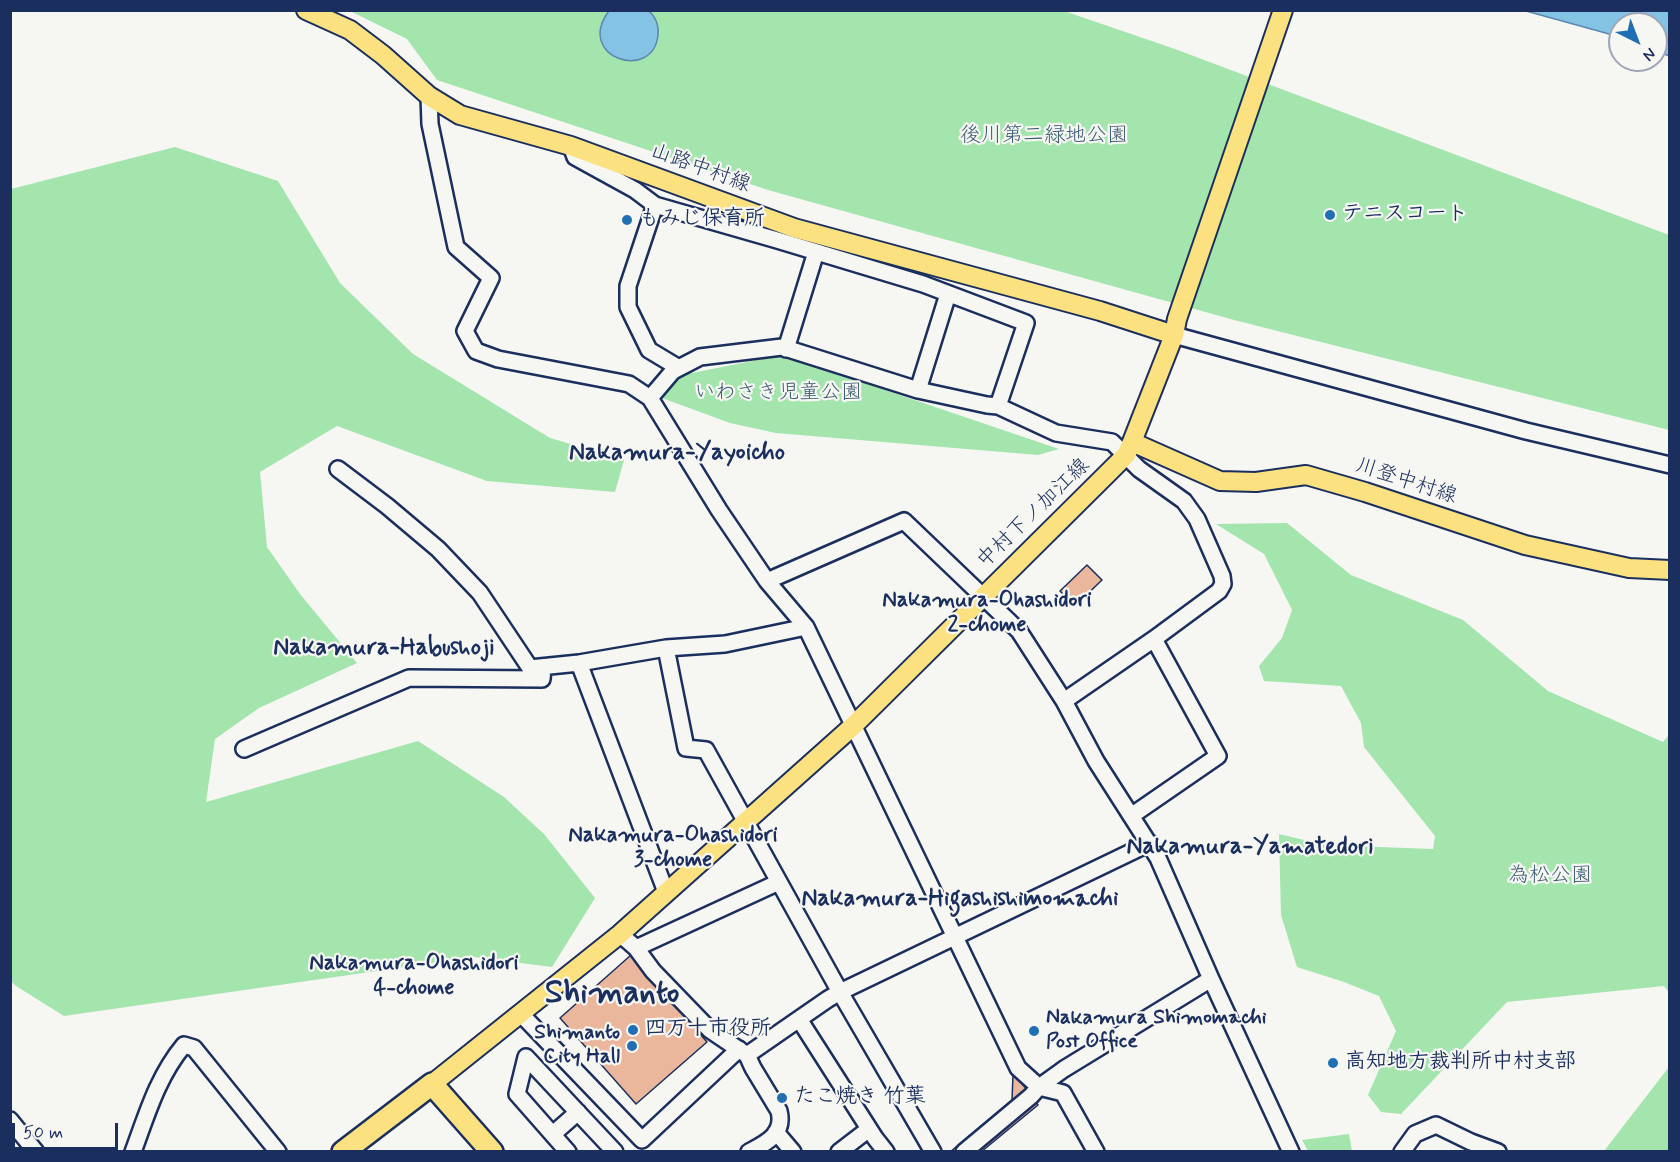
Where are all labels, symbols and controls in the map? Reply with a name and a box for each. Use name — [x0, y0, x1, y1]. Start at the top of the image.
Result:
north arrow — [1608, 12, 1668, 72]
text: N — [1638, 43, 1660, 66]
park label: 後川第二緑地公園 — [960, 124, 1128, 150]
street label: 山路中村線 — [646, 139, 754, 199]
place label: テニスコート — [1342, 202, 1468, 228]
place label: もみじ保育所 — [639, 207, 765, 233]
marker: テニスコート — [1323, 208, 1337, 222]
marker: もみじ保育所 — [620, 213, 634, 227]
park label: いわさき児童公園 — [694, 381, 862, 407]
district label: Nakamura-Yayoicho — [569, 440, 785, 468]
street label: 中村下ノ加江線 — [972, 454, 1096, 574]
street label: 川登中村線 — [1352, 454, 1460, 510]
district label: Nakamura-Ohashidori 2-chome — [882, 588, 1092, 640]
district label: Nakamura-Habushoji — [273, 635, 495, 663]
district label: Nakamura-Ohashidori 3-chome — [568, 823, 778, 874]
district label: Nakamura-Yamatedori — [1126, 834, 1374, 862]
park label: 為松公園 — [1508, 864, 1592, 890]
district label: Nakamura-Higashishimomachi — [802, 886, 1118, 914]
district label: Nakamura-Ohashidori 4-chome — [309, 951, 519, 1002]
district label: Shimanto — [545, 975, 679, 1015]
place label: Nakamura Shimomachi Post Office — [1046, 1006, 1266, 1056]
place label: 四万十市役所 — [645, 1017, 771, 1043]
place label: Shimanto City Hall — [534, 1021, 620, 1071]
marker: 四万十市役所 — [626, 1023, 640, 1037]
marker: Nakamura Shimomachi Post Office — [1027, 1024, 1041, 1038]
marker: Shimanto City Hall — [625, 1039, 639, 1053]
place label: 高知地方裁判所中村支部 — [1345, 1050, 1576, 1076]
marker: 高知地方裁判所中村支部 — [1326, 1056, 1340, 1070]
place label: たこ焼き 竹葉 — [794, 1085, 926, 1111]
marker: たこ焼き 竹葉 — [775, 1091, 789, 1105]
scale bar — [15, 1111, 122, 1149]
text: 50 m — [23, 1121, 63, 1145]

